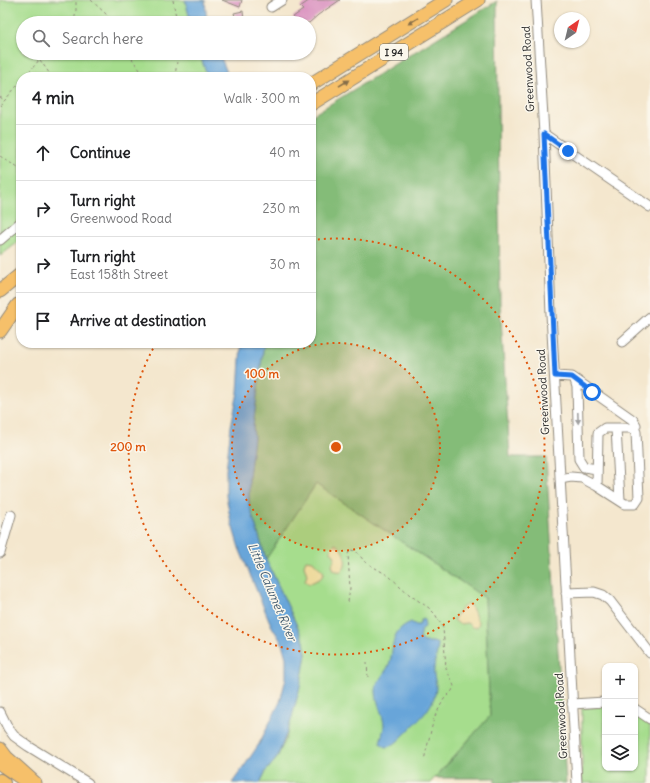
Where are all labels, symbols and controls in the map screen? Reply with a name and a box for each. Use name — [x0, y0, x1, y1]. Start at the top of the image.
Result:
north arrow — [554, 12, 590, 48]
search box — [16, 16, 316, 60]
one-way arrow — [407, 17, 419, 24]
street label: Greenwood Road — [519, 25, 537, 112]
icon: search — [30, 27, 52, 49]
text: Search here — [62, 29, 143, 48]
road number: I 94 — [380, 44, 408, 60]
one-way arrow — [339, 79, 349, 87]
text: 4 min — [32, 87, 74, 109]
text: Walk · 300 m — [224, 90, 300, 107]
icon: ahead — [32, 142, 54, 164]
route end — [559, 142, 577, 160]
text: Continue — [70, 143, 131, 162]
text: 40 m — [269, 144, 300, 161]
text: Turn right — [70, 191, 135, 210]
icon: right — [32, 198, 54, 220]
text: 230 m — [262, 200, 300, 217]
text: Greenwood Road — [70, 210, 172, 227]
text: Turn right — [70, 247, 135, 266]
icon: right — [32, 254, 54, 276]
text: 30 m — [270, 256, 300, 273]
text: East 158th Street — [70, 266, 168, 283]
icon: arrive — [32, 310, 54, 332]
text: Arrive at destination — [70, 311, 206, 330]
street label: Greenwood Road — [534, 348, 552, 435]
text: 100 m — [245, 366, 279, 381]
route start — [583, 383, 601, 401]
one-way arrow — [574, 412, 581, 424]
text: 200 m — [110, 439, 146, 454]
centre of rings — [329, 440, 343, 454]
water label: Little Calumet River — [245, 541, 301, 645]
map controls — [602, 663, 638, 771]
button: + — [602, 663, 638, 699]
street label: Greenwood Road — [552, 672, 570, 759]
button: − — [602, 699, 638, 735]
button: layers — [602, 735, 638, 771]

